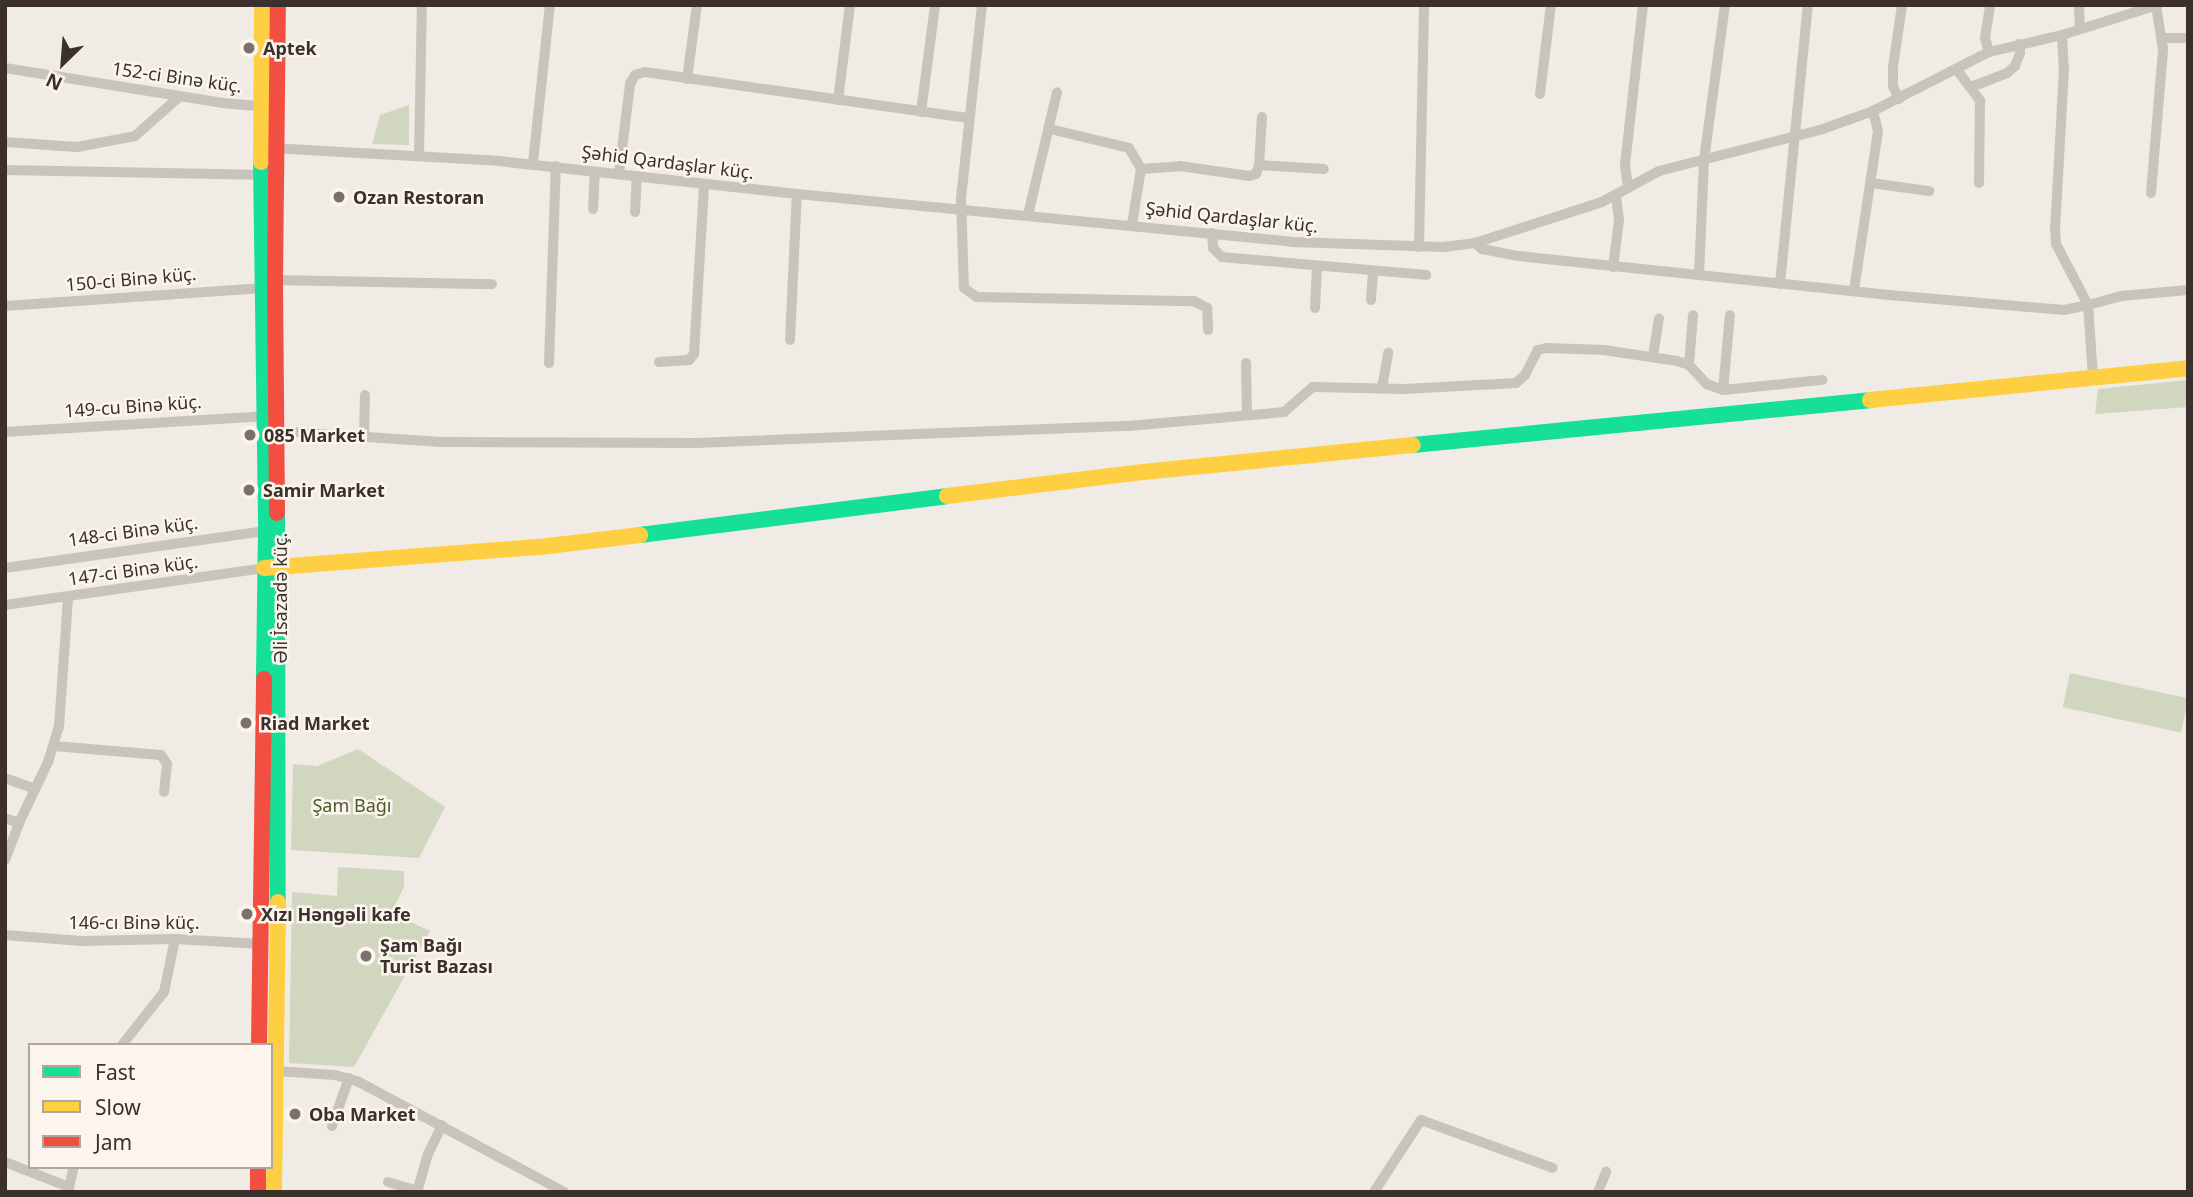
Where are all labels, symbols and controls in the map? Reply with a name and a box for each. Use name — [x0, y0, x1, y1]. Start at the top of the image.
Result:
north arrow — [28, 28, 98, 98]
place label: Aptek — [263, 37, 317, 59]
marker: Aptek — [241, 40, 257, 56]
street label: 152-ci Binə küç. — [111, 57, 243, 97]
text: N — [42, 67, 67, 97]
street label: Şəhid Qardaşlar küç. — [581, 141, 755, 183]
place label: Ozan Restoran — [353, 186, 484, 208]
marker: Ozan Restoran — [331, 189, 347, 205]
street label: Şəhid Qardaşlar küç. — [1145, 197, 1319, 237]
street label: 150-ci Binə küç. — [65, 263, 197, 295]
street label: 149-cu Binə küç. — [64, 390, 202, 422]
place label: 085 Market — [264, 424, 365, 446]
marker: 085 Market — [242, 427, 258, 443]
place label: Samir Market — [263, 479, 385, 501]
marker: Samir Market — [241, 482, 257, 498]
street label: 148-ci Binə küç. — [67, 511, 199, 551]
street label: Əli İsazadə küç. — [269, 533, 291, 663]
street label: 147-ci Binə küç. — [67, 550, 199, 590]
place label: Riad Market — [260, 712, 370, 734]
marker: Riad Market — [238, 715, 254, 731]
park label: Şam Bağı — [312, 794, 392, 816]
place label: Xızı Həngəli kafe — [261, 903, 411, 925]
marker: Xızı Həngəli kafe — [239, 906, 255, 922]
street label: 146-cı Binə küç. — [68, 911, 200, 933]
place label: Şam Bağı Turist Bazası — [380, 935, 493, 978]
marker: Şam Bağı Turist Bazası — [358, 948, 374, 964]
legend — [28, 1043, 273, 1169]
text: Fast — [95, 1058, 135, 1086]
text: Slow — [95, 1093, 141, 1121]
place label: Oba Market — [309, 1103, 416, 1125]
marker: Oba Market — [287, 1106, 303, 1122]
text: Jam — [95, 1128, 132, 1156]

